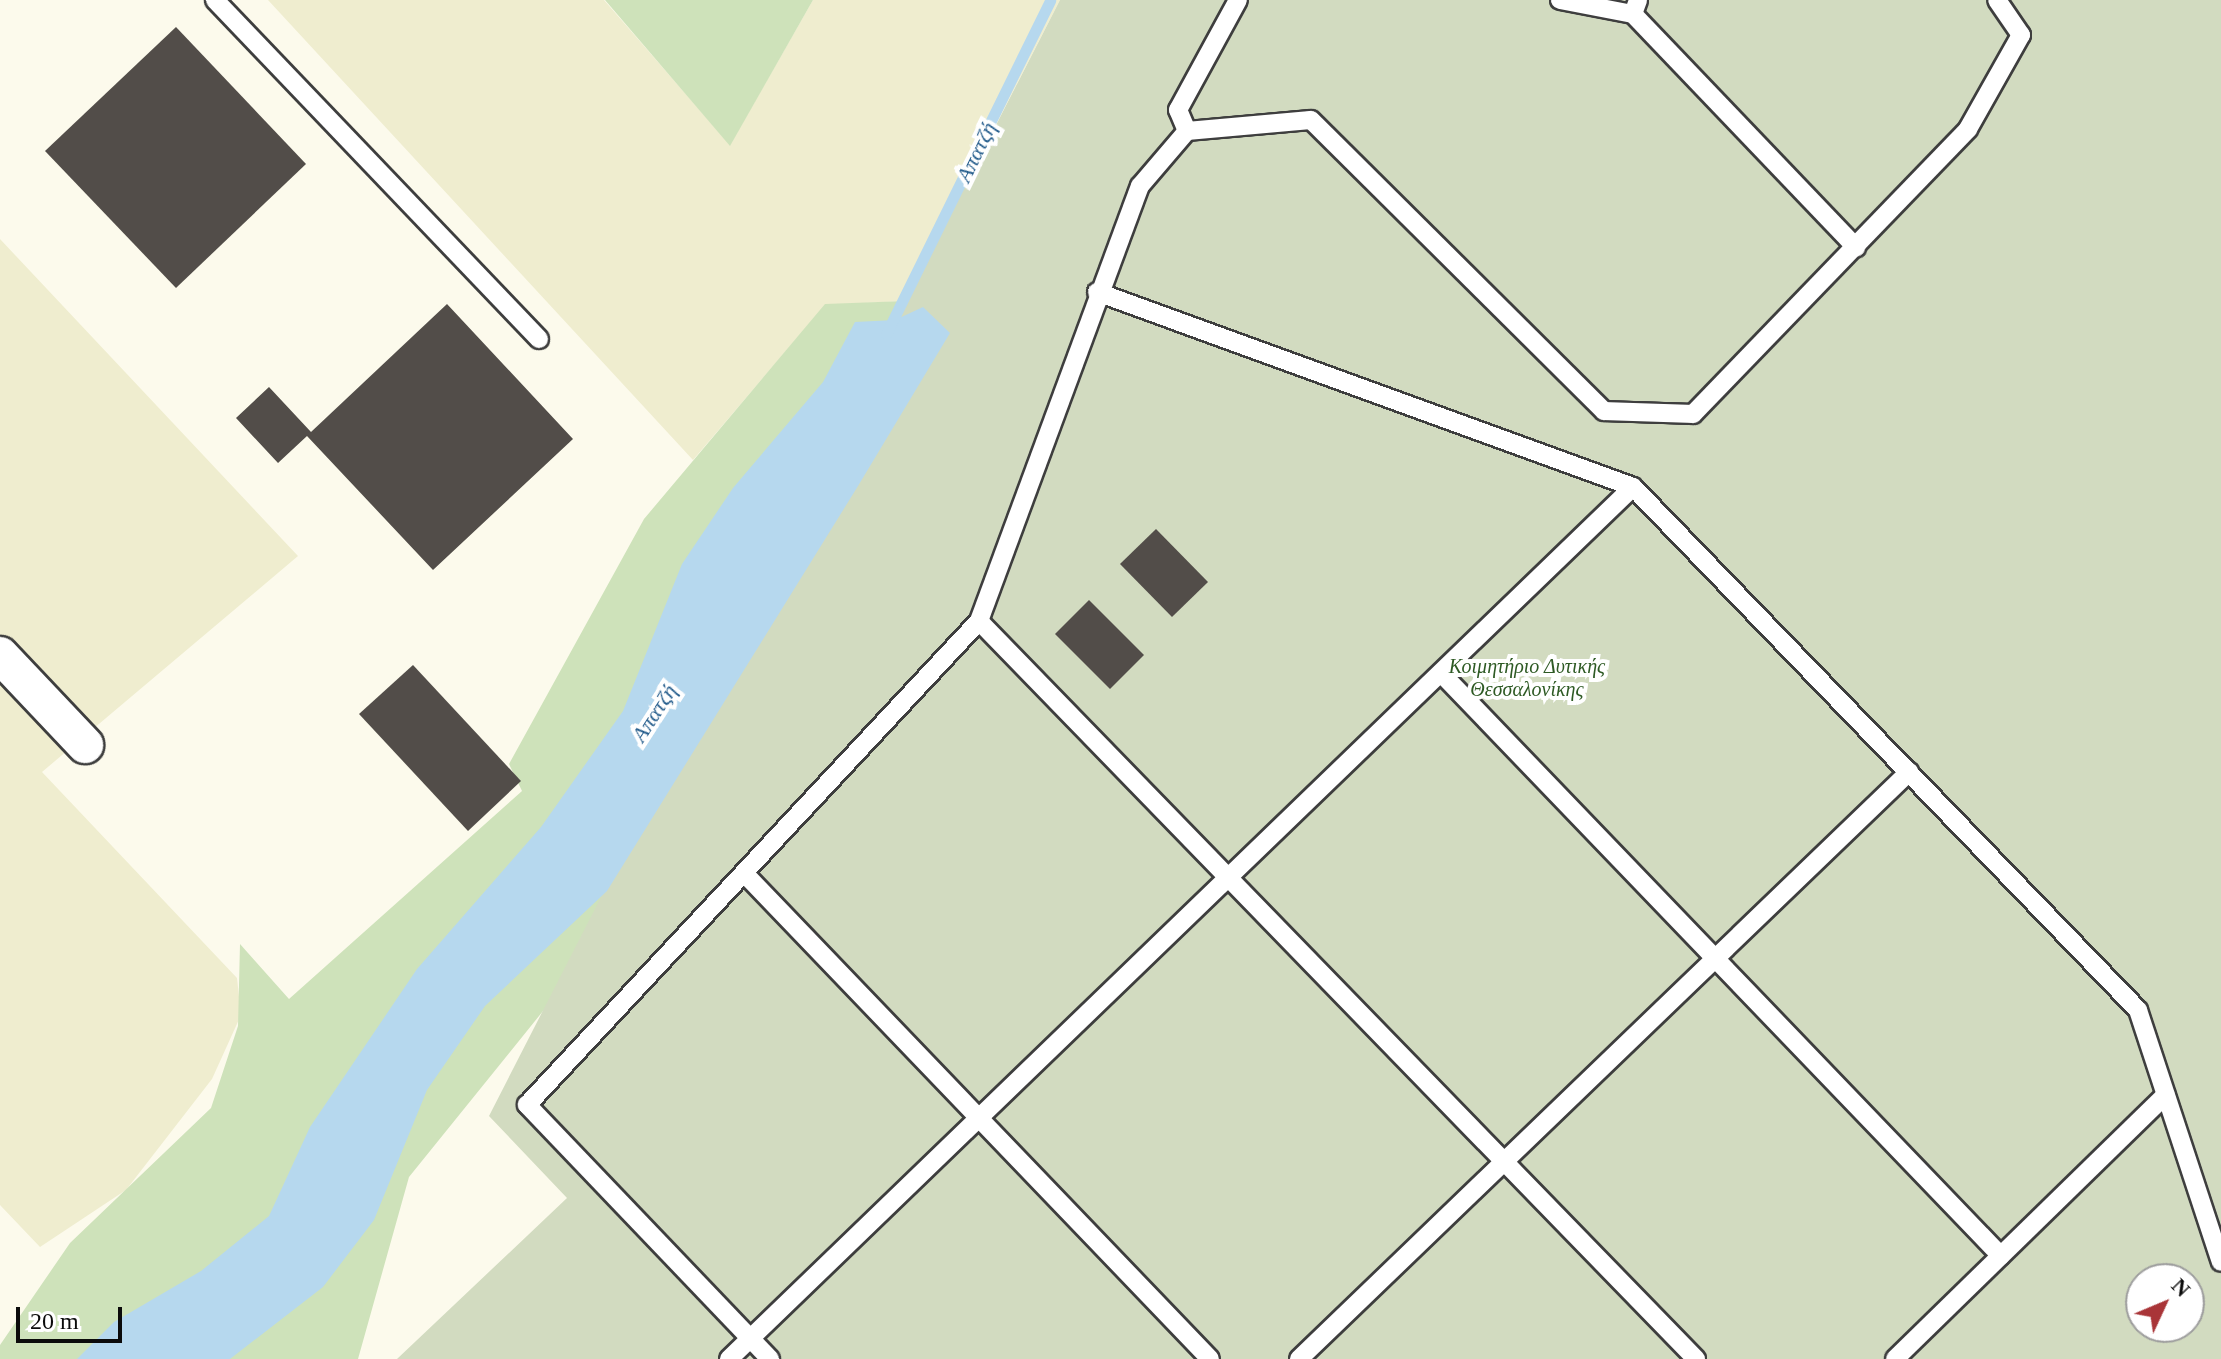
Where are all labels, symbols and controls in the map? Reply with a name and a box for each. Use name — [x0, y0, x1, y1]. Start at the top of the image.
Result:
water label: Απατζή — [950, 118, 1002, 186]
park label: Κοιμητήριο Δυτικής Θεσσαλονίκης — [1449, 655, 1605, 702]
water label: Απατζή — [626, 679, 682, 747]
north arrow — [2125, 1263, 2205, 1343]
text: N — [2167, 1273, 2196, 1302]
scale bar — [20, 1291, 126, 1341]
text: 20 m — [30, 1308, 79, 1334]

